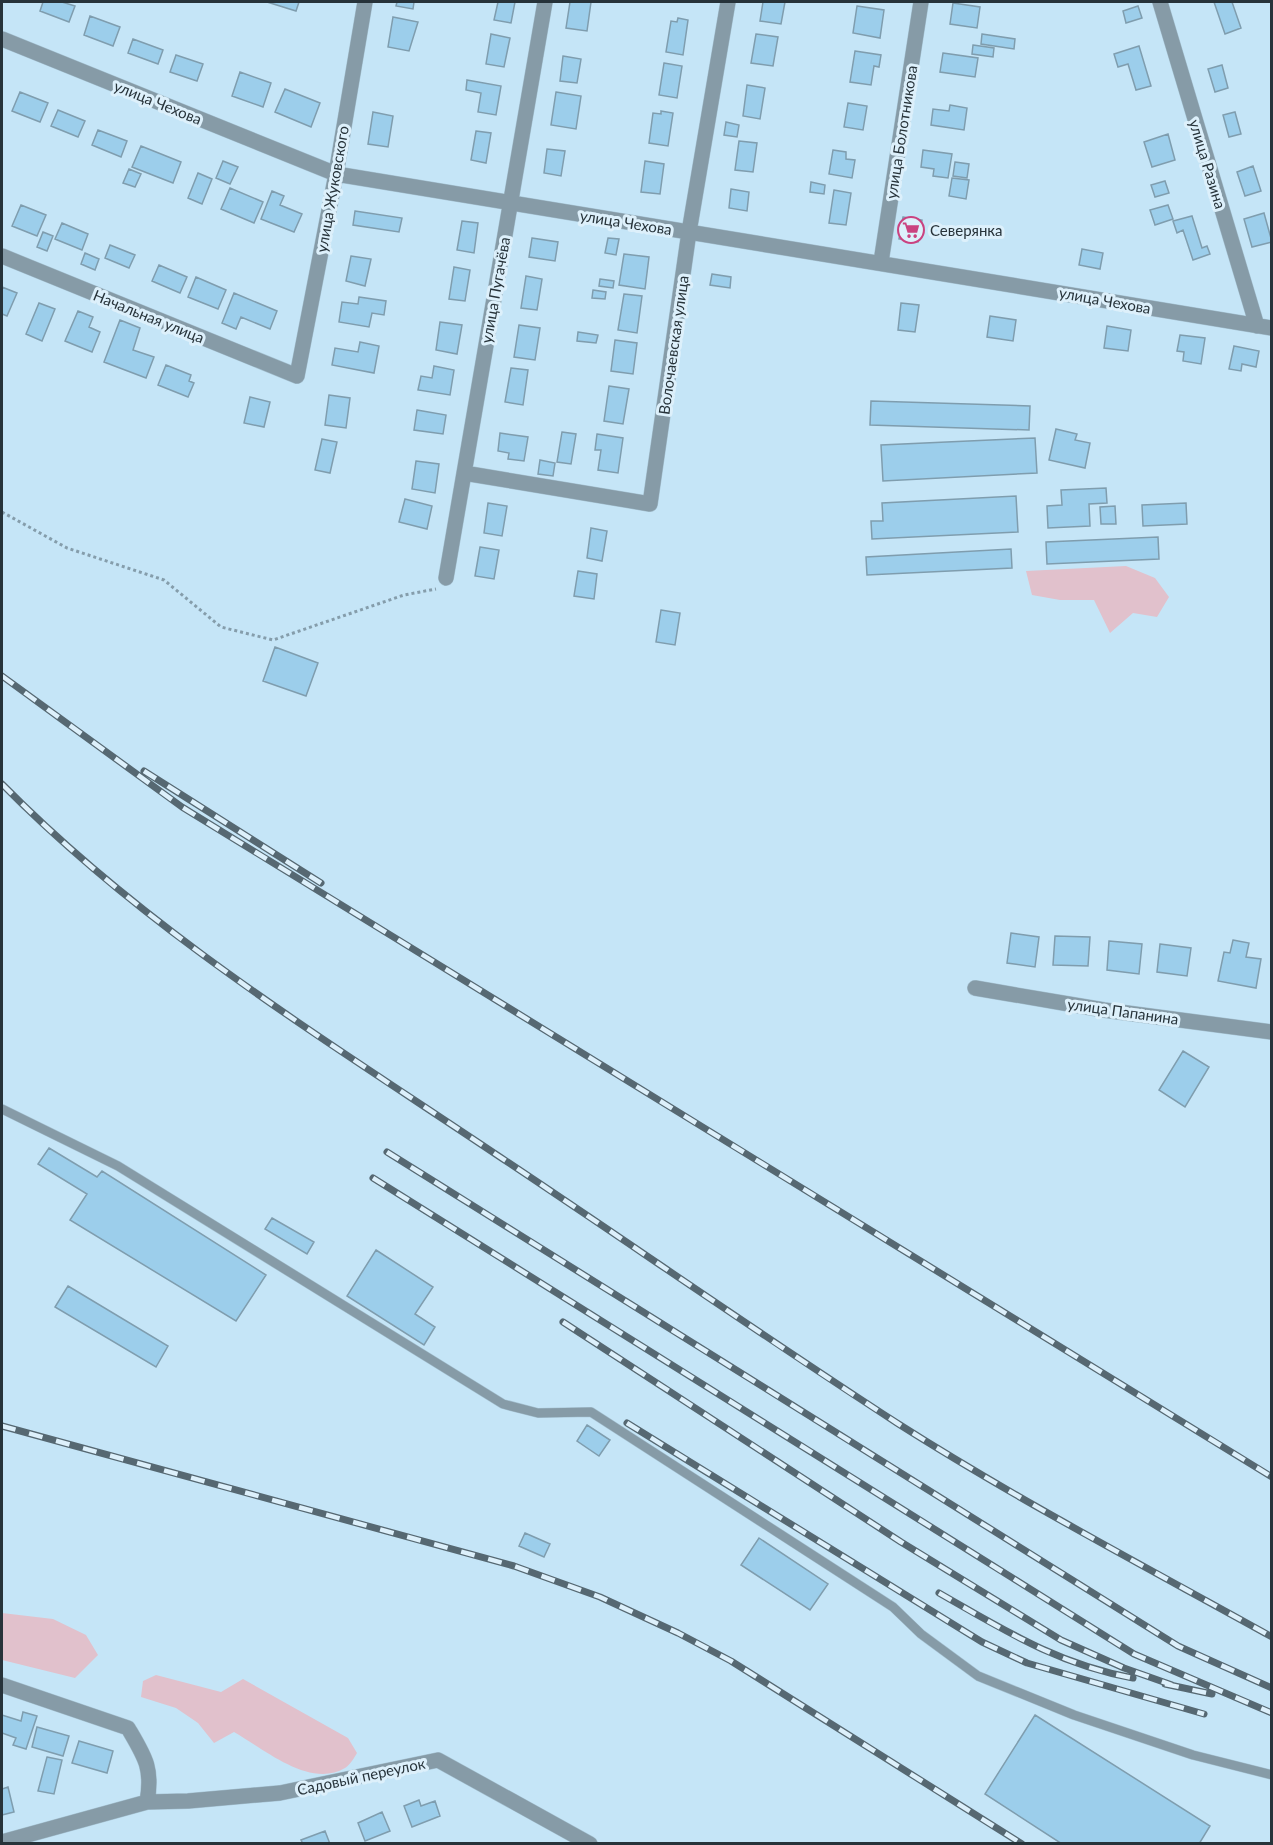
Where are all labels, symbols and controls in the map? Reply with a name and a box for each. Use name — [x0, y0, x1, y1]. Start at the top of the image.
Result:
street label: улица Болотникова — [882, 64, 920, 200]
street label: улица Чехова — [112, 76, 204, 128]
street label: улица Разина — [1186, 117, 1230, 211]
street label: улица Жуковского — [312, 124, 352, 254]
street label: улица Чехова — [579, 206, 673, 238]
supermarket icon: Северянка — [896, 215, 926, 245]
place label: Северянка — [930, 221, 1003, 239]
street label: улица Пугачёва — [477, 235, 513, 345]
street label: Волочаевская улица — [654, 274, 692, 416]
street label: улица Чехова — [1058, 283, 1152, 317]
street label: Начальная улица — [91, 286, 207, 346]
street label: улица Папанина — [1066, 994, 1180, 1028]
street label: Садовый переулок — [295, 1754, 427, 1798]

